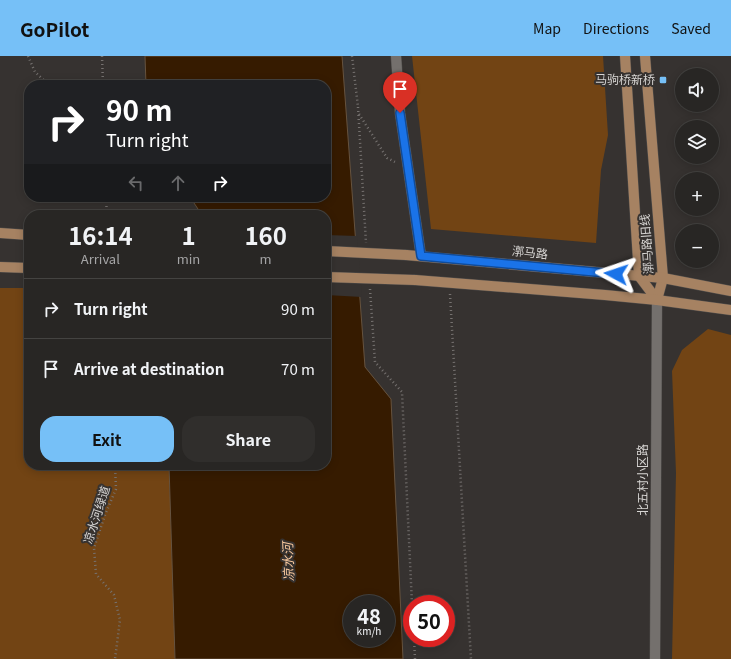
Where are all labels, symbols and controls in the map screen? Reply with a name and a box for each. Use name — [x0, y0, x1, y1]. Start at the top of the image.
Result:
text: GoPilot — [20, 15, 89, 42]
text: Map — [533, 18, 561, 38]
text: Directions — [583, 18, 649, 38]
text: Saved — [671, 18, 711, 38]
map controls — [675, 68, 719, 268]
button: sound — [675, 68, 719, 112]
place label: 马驹桥新桥 — [595, 70, 655, 87]
pin — [383, 72, 417, 113]
marker: 马驹桥新桥 — [658, 75, 668, 85]
icon: arrive — [389, 78, 411, 100]
text: 90 m — [106, 89, 172, 129]
icon: right — [40, 96, 92, 148]
button: layers — [675, 120, 719, 164]
text: Turn right — [106, 126, 189, 152]
icon: left — [125, 172, 147, 194]
icon: ahead — [167, 172, 189, 194]
icon: right — [209, 172, 231, 194]
button: + — [675, 172, 719, 216]
street label: 漷马路旧线 — [635, 214, 656, 275]
text: 16:14 — [68, 217, 133, 252]
text: 1 — [181, 217, 196, 252]
text: 160 — [244, 217, 287, 252]
button: − — [675, 224, 719, 268]
street label: 漷马路 — [511, 241, 549, 262]
text: Arrival — [81, 249, 120, 268]
text: min — [177, 249, 200, 268]
text: m — [260, 249, 272, 268]
position arrow — [595, 253, 637, 295]
icon: right — [40, 298, 62, 320]
text: Turn right — [74, 298, 148, 319]
text: 90 m — [281, 298, 315, 319]
icon: arrive — [40, 358, 62, 380]
text: Arrive at destination — [74, 358, 224, 379]
text: 70 m — [281, 358, 315, 379]
button: Exit — [40, 416, 174, 462]
button: Share — [182, 416, 315, 462]
street label: 北五村小区路 — [633, 444, 650, 516]
street label: 凉水河绿道 — [78, 483, 113, 546]
water label: 凉水河 — [277, 539, 298, 582]
speed limit sign: 50 — [403, 595, 455, 647]
text: 48 — [357, 601, 381, 630]
text: km/h — [357, 623, 381, 638]

